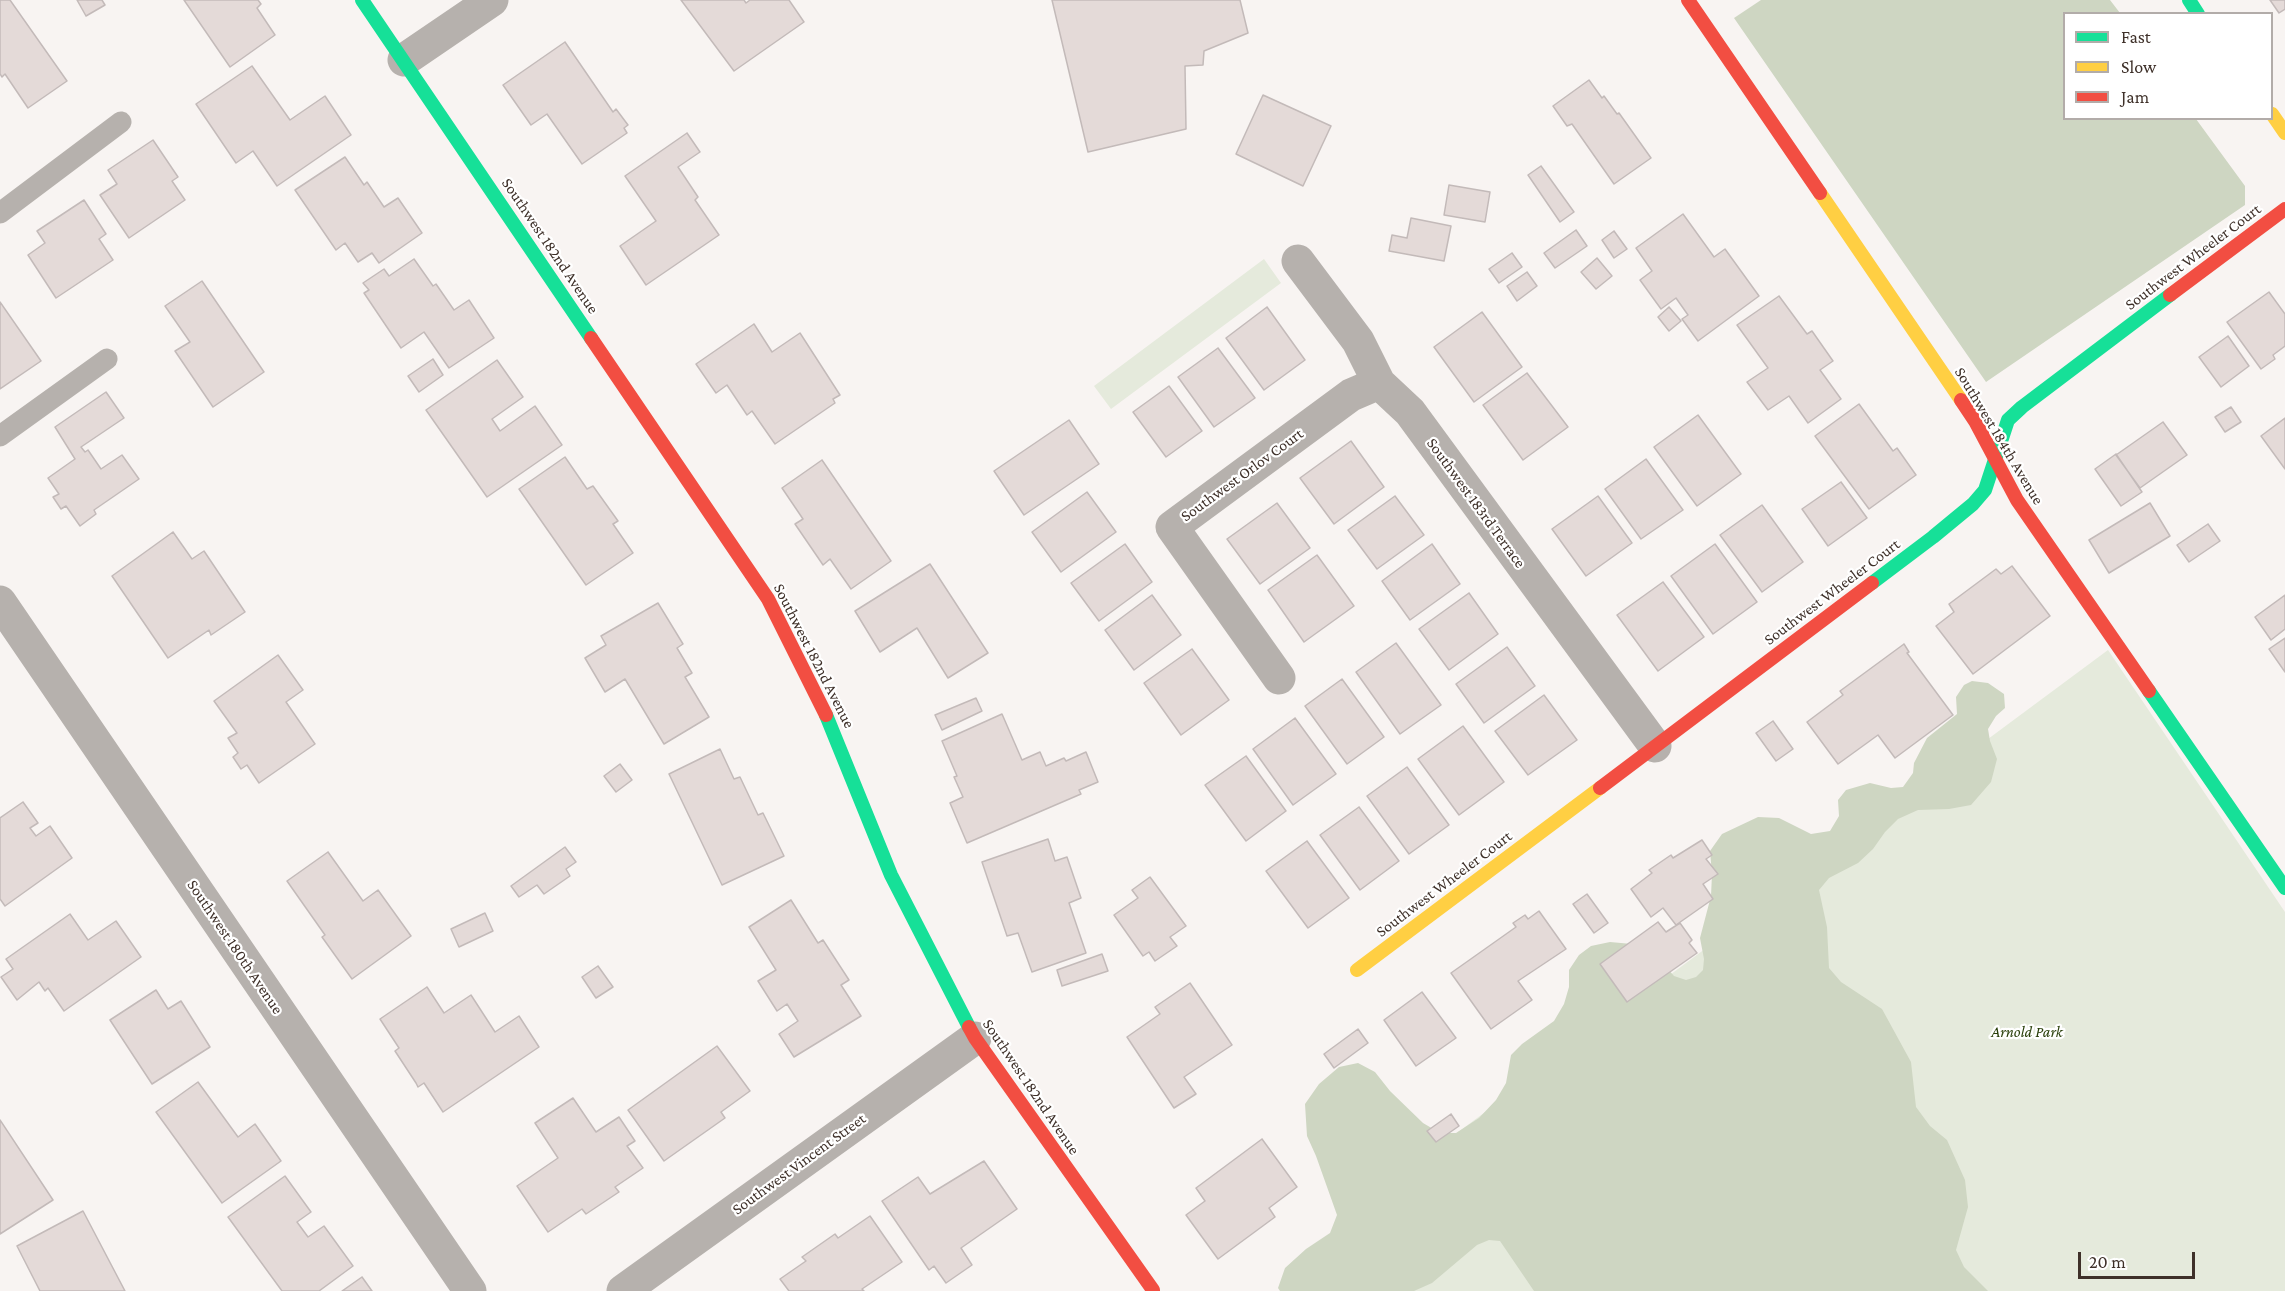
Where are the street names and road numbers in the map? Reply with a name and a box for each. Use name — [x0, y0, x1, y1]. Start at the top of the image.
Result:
street label: Southwest 182nd Avenue — [497, 174, 603, 318]
street label: Southwest Wheeler Court — [2121, 200, 2265, 314]
street label: Southwest 184th Avenue — [1950, 364, 2048, 508]
street label: Southwest Orlov Court — [1177, 424, 1307, 526]
street label: Southwest 183rd Terrace — [1422, 434, 1530, 572]
street label: Southwest Wheeler Court — [1760, 535, 1904, 649]
street label: Southwest 182nd Avenue — [769, 581, 859, 731]
street label: Southwest Wheeler Court — [1372, 827, 1516, 941]
street label: Southwest 180th Avenue — [183, 876, 287, 1018]
street label: Southwest 182nd Avenue — [978, 1015, 1084, 1159]
street label: Southwest Vincent Street — [728, 1109, 870, 1219]

